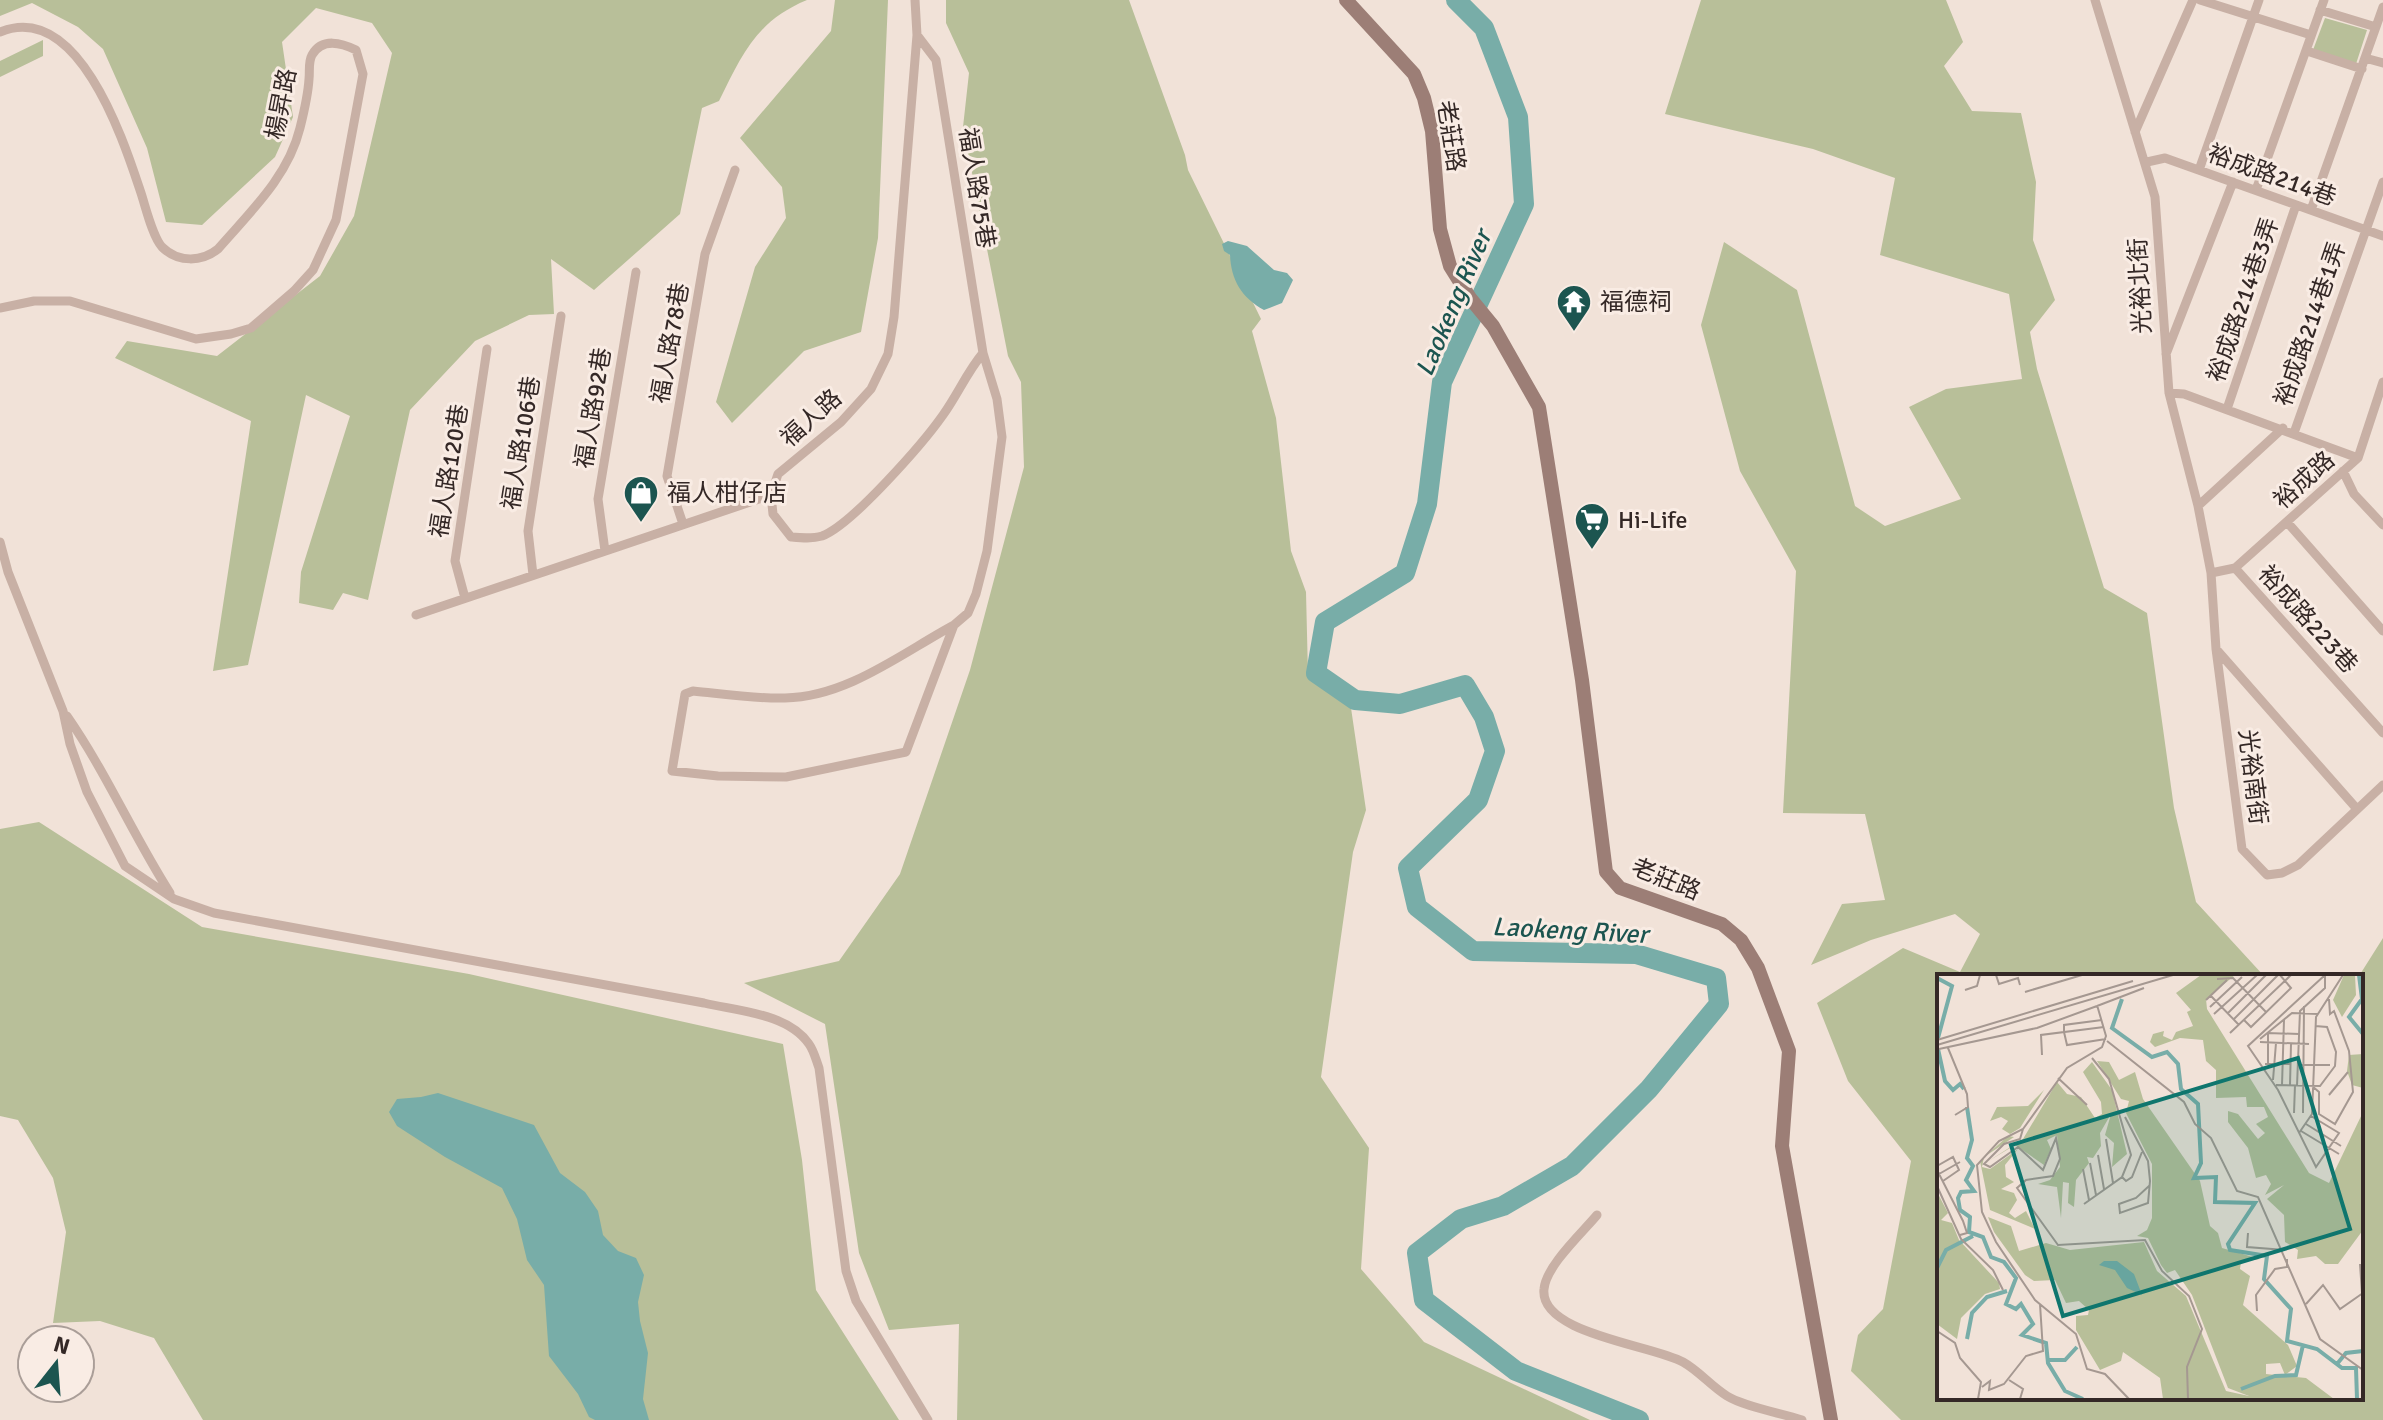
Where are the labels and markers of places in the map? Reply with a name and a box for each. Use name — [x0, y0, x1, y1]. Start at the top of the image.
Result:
temple icon: 福德祠 — [1555, 283, 1593, 333]
place label: 福德祠 — [1600, 287, 1672, 317]
shop icon: 福人柑仔店 — [622, 474, 660, 524]
place label: 福人柑仔店 — [667, 478, 787, 508]
supermarket icon: Hi-Life — [1573, 501, 1611, 551]
place label: Hi-Life — [1618, 505, 1687, 535]

